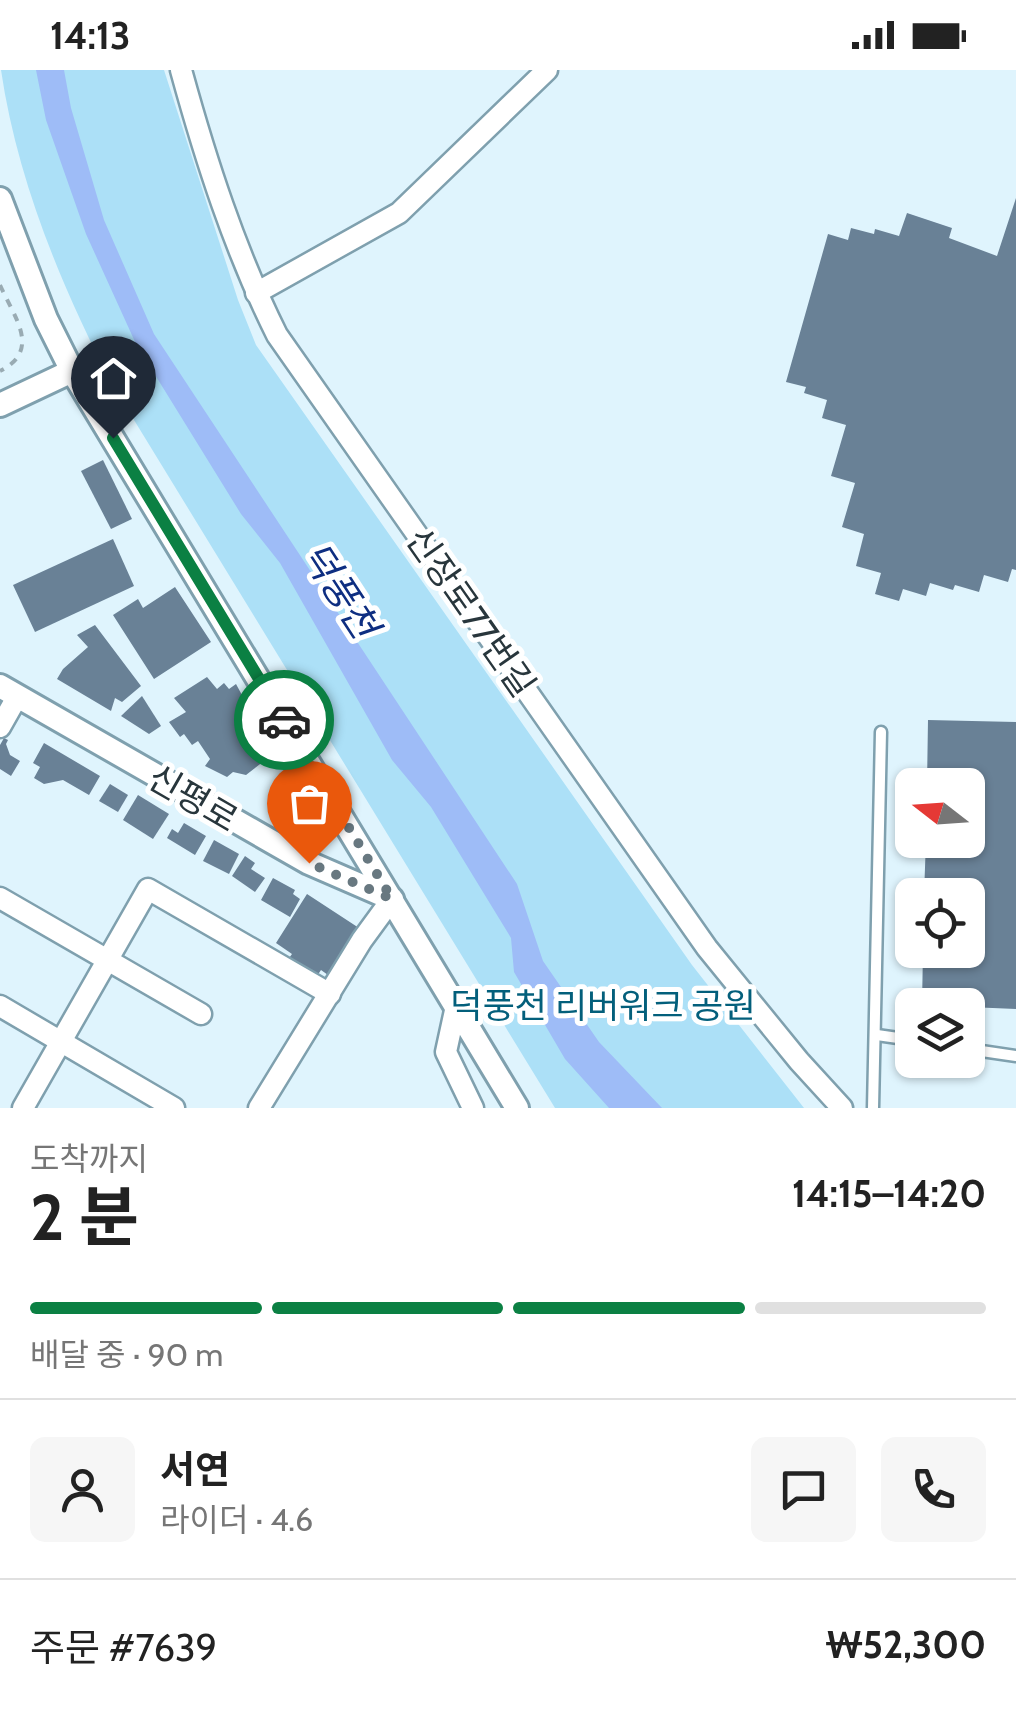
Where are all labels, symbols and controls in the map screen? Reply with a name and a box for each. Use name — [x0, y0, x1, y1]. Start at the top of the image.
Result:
text: 14:13 — [50, 12, 131, 59]
pin — [71, 336, 156, 439]
icon: home — [86, 351, 141, 406]
street label: 신장로77번길 — [397, 519, 545, 705]
water label: 덕풍천 — [292, 533, 390, 650]
courier — [234, 670, 334, 770]
icon: car — [257, 693, 312, 748]
street label: 신평로 — [140, 755, 246, 841]
pin — [267, 761, 352, 864]
north arrow — [895, 768, 985, 858]
map controls — [895, 768, 985, 1078]
icon: bag — [282, 776, 337, 831]
button: locate — [895, 878, 985, 968]
park label: 덕풍천 리버워크 공원 — [450, 984, 756, 1027]
button: layers — [895, 988, 985, 1078]
text: 도착까지 — [30, 1139, 148, 1178]
text: 14:15–14:20 — [792, 1170, 986, 1217]
text: 2 분 — [30, 1177, 139, 1256]
text: 배달 중 · 90 m — [30, 1335, 223, 1374]
button: person — [30, 1437, 135, 1542]
button: chat — [751, 1437, 856, 1542]
button: phone — [881, 1437, 986, 1542]
text: 서연 — [160, 1446, 230, 1493]
text: 라이더 · 4.6 — [160, 1500, 313, 1539]
text: ₩52,300 — [826, 1621, 986, 1668]
text: 주문 #7639 — [30, 1624, 217, 1671]

